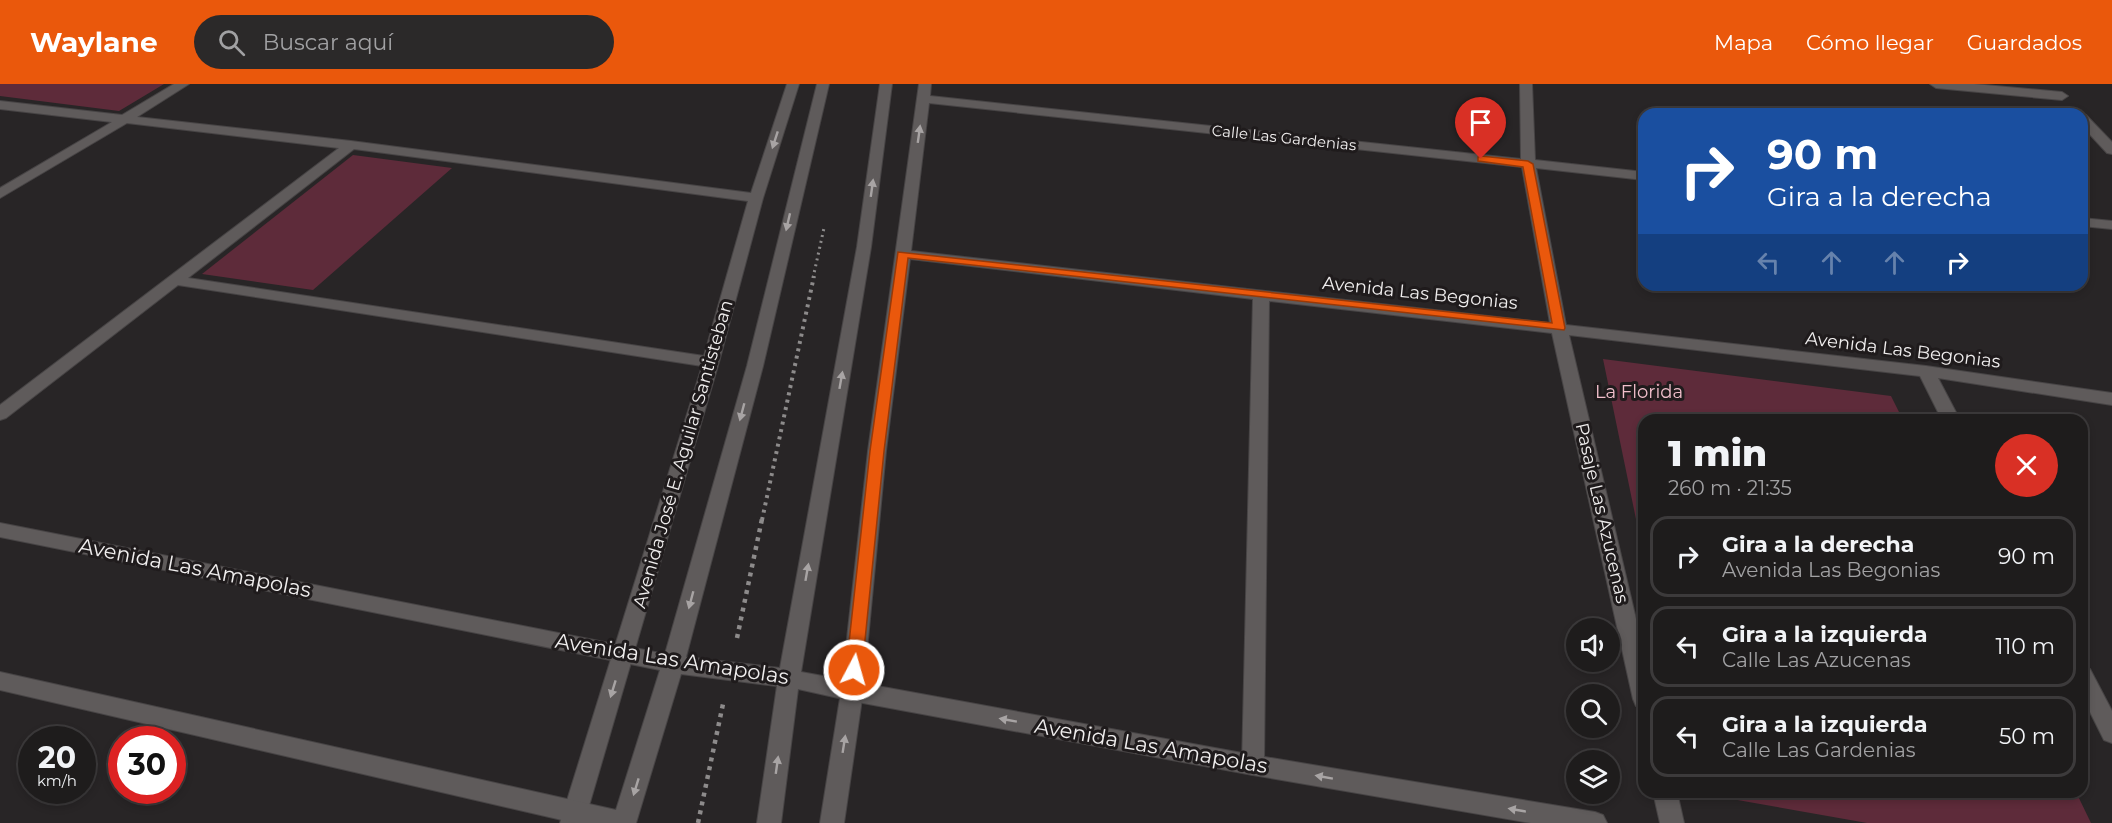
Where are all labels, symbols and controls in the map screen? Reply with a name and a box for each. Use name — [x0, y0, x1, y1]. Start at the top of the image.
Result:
search box — [194, 15, 614, 69]
text: Waylane — [30, 25, 158, 59]
icon: search — [215, 26, 248, 59]
text: Buscar aquí — [263, 29, 393, 56]
text: Mapa — [1714, 30, 1773, 55]
text: Cómo llegar — [1806, 30, 1934, 55]
text: Guardados — [1967, 30, 2082, 55]
pin — [1455, 97, 1506, 159]
icon: arrive — [1464, 106, 1497, 139]
street label: Calle Las Gardenias — [1211, 120, 1357, 155]
one-way arrow — [914, 124, 923, 143]
text: 90 m — [1767, 128, 1878, 180]
one-way arrow — [770, 131, 779, 149]
icon: right — [1668, 132, 1746, 210]
one-way arrow — [868, 178, 877, 197]
text: Gira a la derecha — [1767, 180, 1992, 213]
one-way arrow — [783, 213, 793, 231]
icon: left — [1752, 246, 1785, 279]
icon: ahead — [1815, 246, 1848, 279]
icon: ahead — [1878, 246, 1911, 279]
icon: right — [1941, 246, 1974, 279]
street label: Avenida Las Begonias — [1321, 272, 1519, 314]
street label: Avenida José E. Aguilar Santisteban — [628, 297, 738, 611]
street label: Avenida Las Begonias — [1804, 327, 2002, 373]
one-way arrow — [837, 371, 846, 390]
park label: La Florida — [1595, 381, 1683, 403]
one-way arrow — [737, 402, 747, 421]
street label: Pasaje Las Azucenas — [1571, 421, 1634, 606]
text: 1 min — [1668, 431, 1767, 475]
button: close — [1995, 434, 2058, 497]
text: 260 m · 21:35 — [1668, 476, 1792, 500]
text: Gira a la derecha — [1722, 531, 1914, 558]
street label: Avenida Las Amapolas — [77, 533, 313, 602]
icon: right — [1671, 540, 1704, 573]
text: 90 m — [1998, 543, 2055, 570]
text: Avenida Las Begonias — [1722, 558, 1940, 582]
one-way arrow — [803, 563, 812, 582]
one-way arrow — [685, 590, 695, 609]
map controls — [1566, 618, 1620, 804]
button: sound — [1566, 618, 1620, 672]
text: Gira a la izquierda — [1722, 621, 1928, 648]
street label: Avenida Las Amapolas — [553, 628, 791, 689]
icon: left — [1671, 630, 1704, 663]
text: 110 m — [1995, 633, 2055, 660]
position arrow — [822, 638, 886, 702]
text: Calle Las Azucenas — [1722, 648, 1911, 672]
one-way arrow — [608, 680, 617, 698]
button: search — [1566, 684, 1620, 738]
text: Gira a la izquierda — [1722, 711, 1928, 738]
street label: Avenida Las Amapolas — [1033, 713, 1270, 778]
one-way arrow — [999, 716, 1018, 725]
icon: left — [1671, 720, 1704, 753]
text: 50 m — [1999, 723, 2055, 750]
speed limit sign: 30 — [108, 726, 186, 804]
one-way arrow — [840, 735, 849, 754]
text: Calle Las Gardenias — [1722, 738, 1916, 762]
text: 20 — [38, 739, 76, 776]
button: layers — [1566, 750, 1620, 804]
one-way arrow — [772, 755, 781, 774]
text: km/h — [37, 771, 77, 790]
one-way arrow — [1315, 772, 1334, 781]
one-way arrow — [630, 778, 640, 796]
one-way arrow — [1507, 805, 1526, 814]

